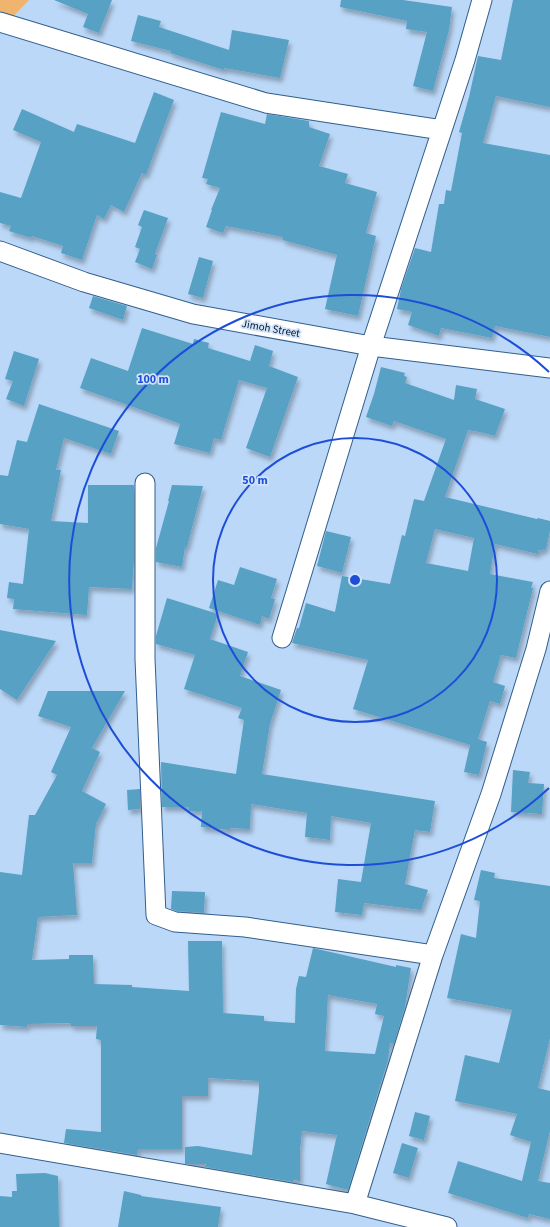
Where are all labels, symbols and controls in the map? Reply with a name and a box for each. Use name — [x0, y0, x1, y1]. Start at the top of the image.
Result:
street label: Jimoh Street — [241, 316, 301, 341]
text: 100 m — [137, 371, 169, 388]
text: 50 m — [242, 472, 268, 489]
centre of rings — [348, 573, 362, 587]

